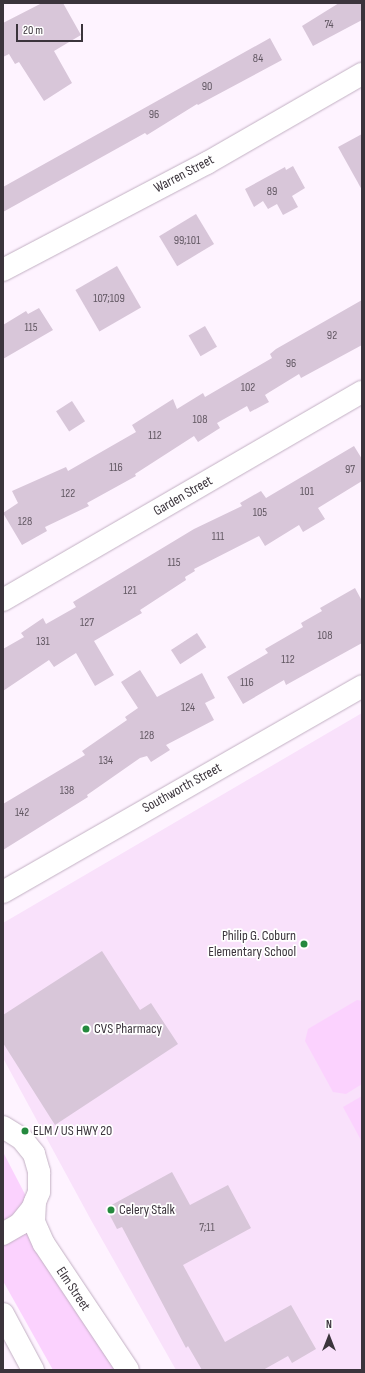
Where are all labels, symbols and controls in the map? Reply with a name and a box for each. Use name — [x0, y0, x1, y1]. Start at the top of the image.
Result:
scale bar — [18, 16, 85, 42]
house number: 74 — [324, 18, 334, 32]
text: 20 m — [23, 23, 43, 38]
house number: 84 — [253, 52, 263, 66]
house number: 90 — [202, 80, 212, 94]
house number: 96 — [149, 108, 159, 122]
street label: Warren Street — [151, 151, 217, 197]
house number: 89 — [267, 185, 277, 199]
house number: 99;101 — [174, 234, 200, 248]
house number: 107;109 — [93, 292, 125, 306]
house number: 115 — [24, 321, 38, 335]
house number: 92 — [327, 329, 337, 343]
house number: 96 — [286, 357, 296, 371]
house number: 102 — [241, 381, 255, 395]
house number: 108 — [193, 413, 207, 427]
house number: 112 — [148, 429, 162, 443]
house number: 116 — [109, 461, 123, 475]
house number: 97 — [345, 463, 355, 477]
street label: Garden Street — [151, 472, 215, 520]
house number: 101 — [300, 485, 314, 499]
house number: 122 — [61, 487, 75, 501]
house number: 105 — [253, 506, 267, 520]
house number: 128 — [18, 515, 32, 529]
house number: 111 — [212, 530, 224, 544]
house number: 115 — [167, 556, 181, 570]
house number: 121 — [123, 584, 137, 598]
house number: 127 — [80, 616, 94, 630]
house number: 108 — [318, 629, 332, 643]
house number: 131 — [36, 635, 50, 649]
house number: 112 — [281, 653, 295, 667]
house number: 116 — [240, 676, 254, 690]
house number: 124 — [181, 701, 195, 715]
house number: 128 — [140, 729, 154, 743]
house number: 134 — [99, 754, 113, 768]
street label: Southworth Street — [140, 759, 224, 817]
house number: 138 — [60, 784, 74, 798]
house number: 142 — [15, 806, 29, 820]
place label: Philip G. Coburn Elementary School — [208, 928, 296, 960]
marker: Philip G. Coburn Elementary School — [299, 939, 309, 949]
place label: CVS Pharmacy — [94, 1021, 162, 1037]
marker: CVS Pharmacy — [81, 1024, 91, 1034]
place label: ELM / US HWY 20 — [33, 1123, 112, 1139]
marker: ELM / US HWY 20 — [20, 1126, 30, 1136]
place label: Celery Stalk — [119, 1202, 175, 1218]
marker: Celery Stalk — [106, 1205, 116, 1215]
house number: 7;11 — [199, 1221, 215, 1235]
street label: Elm Street — [52, 1264, 94, 1314]
north arrow — [309, 1317, 349, 1357]
text: N — [326, 1318, 332, 1331]

